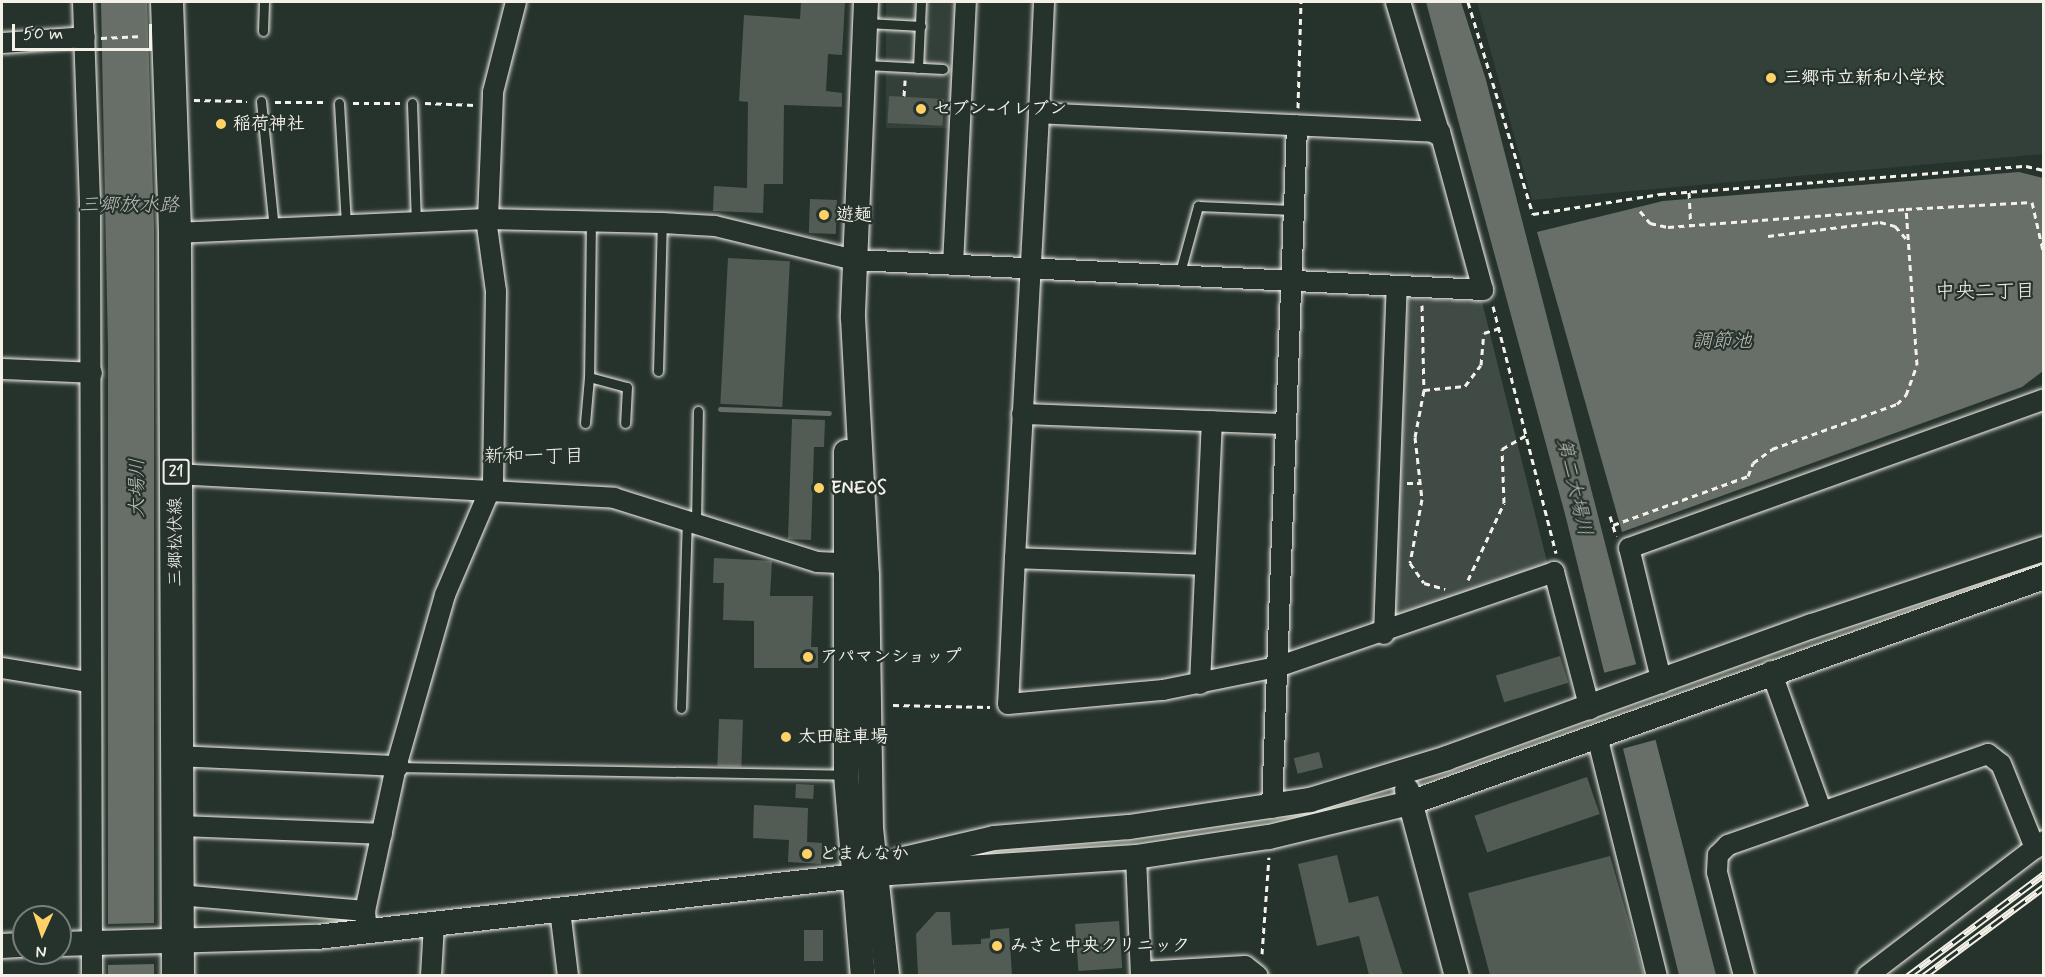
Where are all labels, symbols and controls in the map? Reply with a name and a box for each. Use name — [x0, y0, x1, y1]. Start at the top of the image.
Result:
scale bar — [15, 12, 154, 50]
text: 50 m — [23, 22, 63, 46]
place label: 三郷市立新和小学校 — [1783, 67, 1945, 89]
marker: 三郷市立新和小学校 — [1764, 71, 1778, 85]
place label: セブン-イレブン — [933, 98, 1067, 120]
marker: セブン-イレブン — [914, 102, 928, 116]
place label: 稲荷神社 — [233, 113, 305, 135]
marker: 稲荷神社 — [214, 117, 228, 131]
water label: 三郷放水路 — [79, 193, 179, 217]
place label: 遊麺 — [836, 204, 872, 226]
marker: 遊麺 — [817, 208, 831, 222]
district label: 中央二丁目 — [1935, 279, 2035, 303]
water label: 調節池 — [1692, 329, 1752, 353]
water label: 第二大場川 — [1551, 436, 1597, 538]
district label: 新和一丁目 — [484, 444, 584, 468]
water label: 大場川 — [125, 458, 149, 518]
road number: 21 — [162, 459, 190, 485]
place label: ENEOS — [831, 477, 886, 499]
marker: ENEOS — [812, 481, 826, 495]
street label: 三郷松伏線 — [165, 497, 187, 587]
place label: アパマンショップ — [820, 646, 964, 668]
marker: アパマンショップ — [801, 650, 815, 664]
place label: 太田駐車場 — [798, 726, 888, 748]
marker: 太田駐車場 — [779, 730, 793, 744]
place label: どまんなか — [819, 843, 909, 865]
marker: どまんなか — [800, 847, 814, 861]
north arrow — [12, 905, 72, 965]
place label: みさと中央クリニック — [1010, 935, 1190, 957]
marker: みさと中央クリニック — [988, 937, 1006, 955]
text: N — [35, 941, 47, 962]

